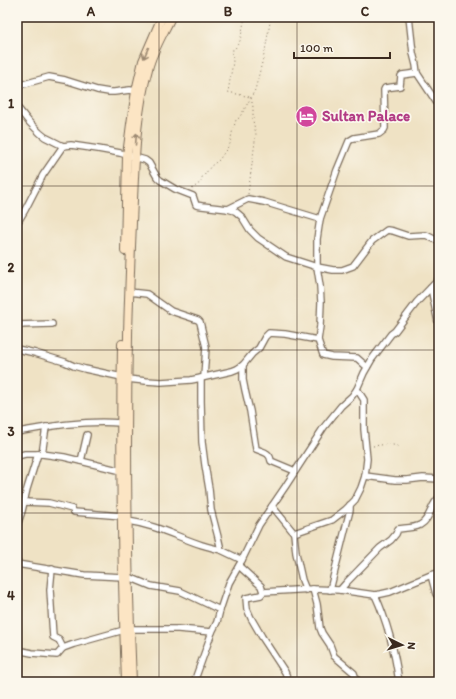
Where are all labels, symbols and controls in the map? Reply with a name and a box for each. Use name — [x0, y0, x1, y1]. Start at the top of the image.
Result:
text: A — [86, 4, 96, 19]
text: B — [224, 4, 233, 19]
text: C — [361, 4, 370, 19]
scale bar — [294, 34, 390, 60]
text: 100 m — [300, 41, 333, 55]
one-way arrow — [142, 46, 150, 58]
text: 1 — [8, 96, 14, 111]
hotel icon: Sultan Palace — [294, 103, 320, 129]
place label: Sultan Palace — [322, 107, 410, 125]
one-way arrow — [132, 133, 140, 146]
text: 2 — [8, 260, 15, 275]
text: 3 — [7, 424, 15, 439]
text: 4 — [7, 588, 15, 603]
north arrow — [382, 625, 422, 665]
text: N — [405, 642, 418, 650]

